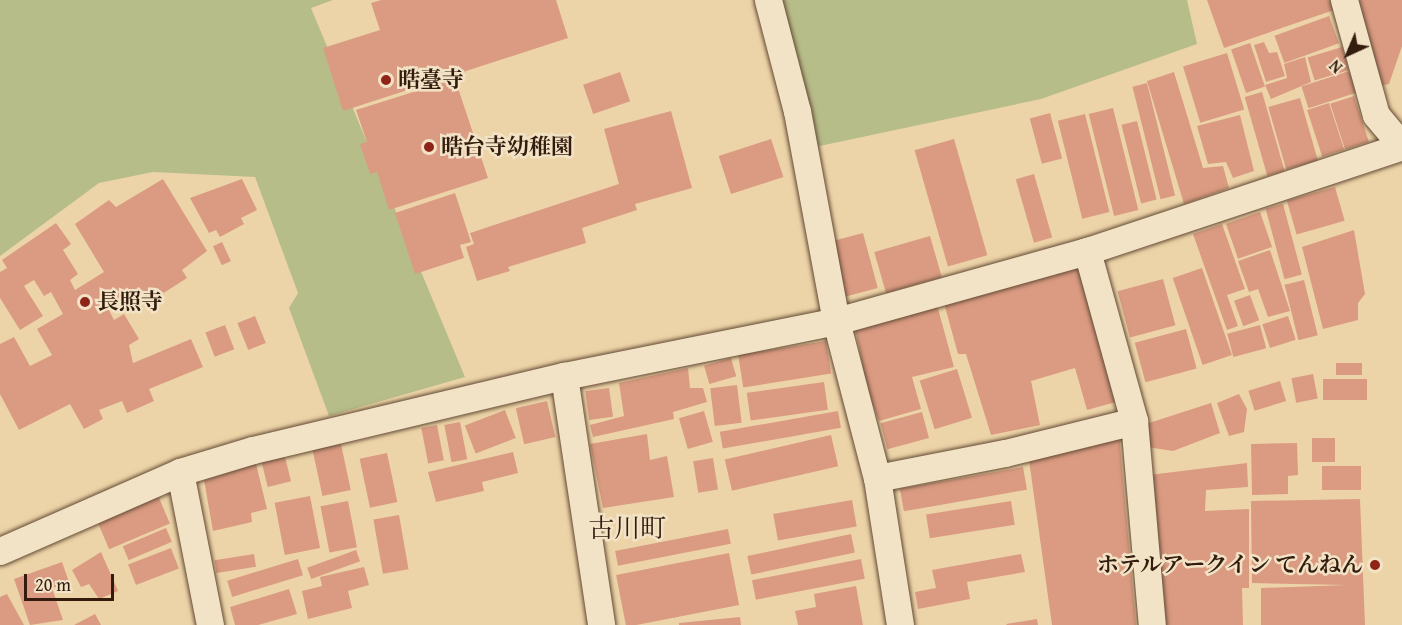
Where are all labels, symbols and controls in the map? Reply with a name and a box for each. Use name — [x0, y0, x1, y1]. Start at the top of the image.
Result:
north arrow — [1318, 24, 1378, 84]
text: N — [1323, 55, 1348, 79]
place label: 晧臺寺 — [398, 67, 464, 93]
marker: 晧臺寺 — [379, 73, 393, 87]
place label: 晧台寺幼稚園 — [441, 134, 573, 160]
marker: 晧台寺幼稚園 — [422, 140, 436, 154]
place label: 長照寺 — [97, 289, 163, 315]
marker: 長照寺 — [78, 295, 92, 309]
district label: 古川町 — [588, 512, 666, 544]
place label: ホテルアークイン てんねん — [1095, 552, 1363, 578]
marker: ホテルアークイン てんねん — [1368, 558, 1382, 572]
scale bar — [27, 562, 117, 600]
text: 20 m — [35, 571, 71, 598]

